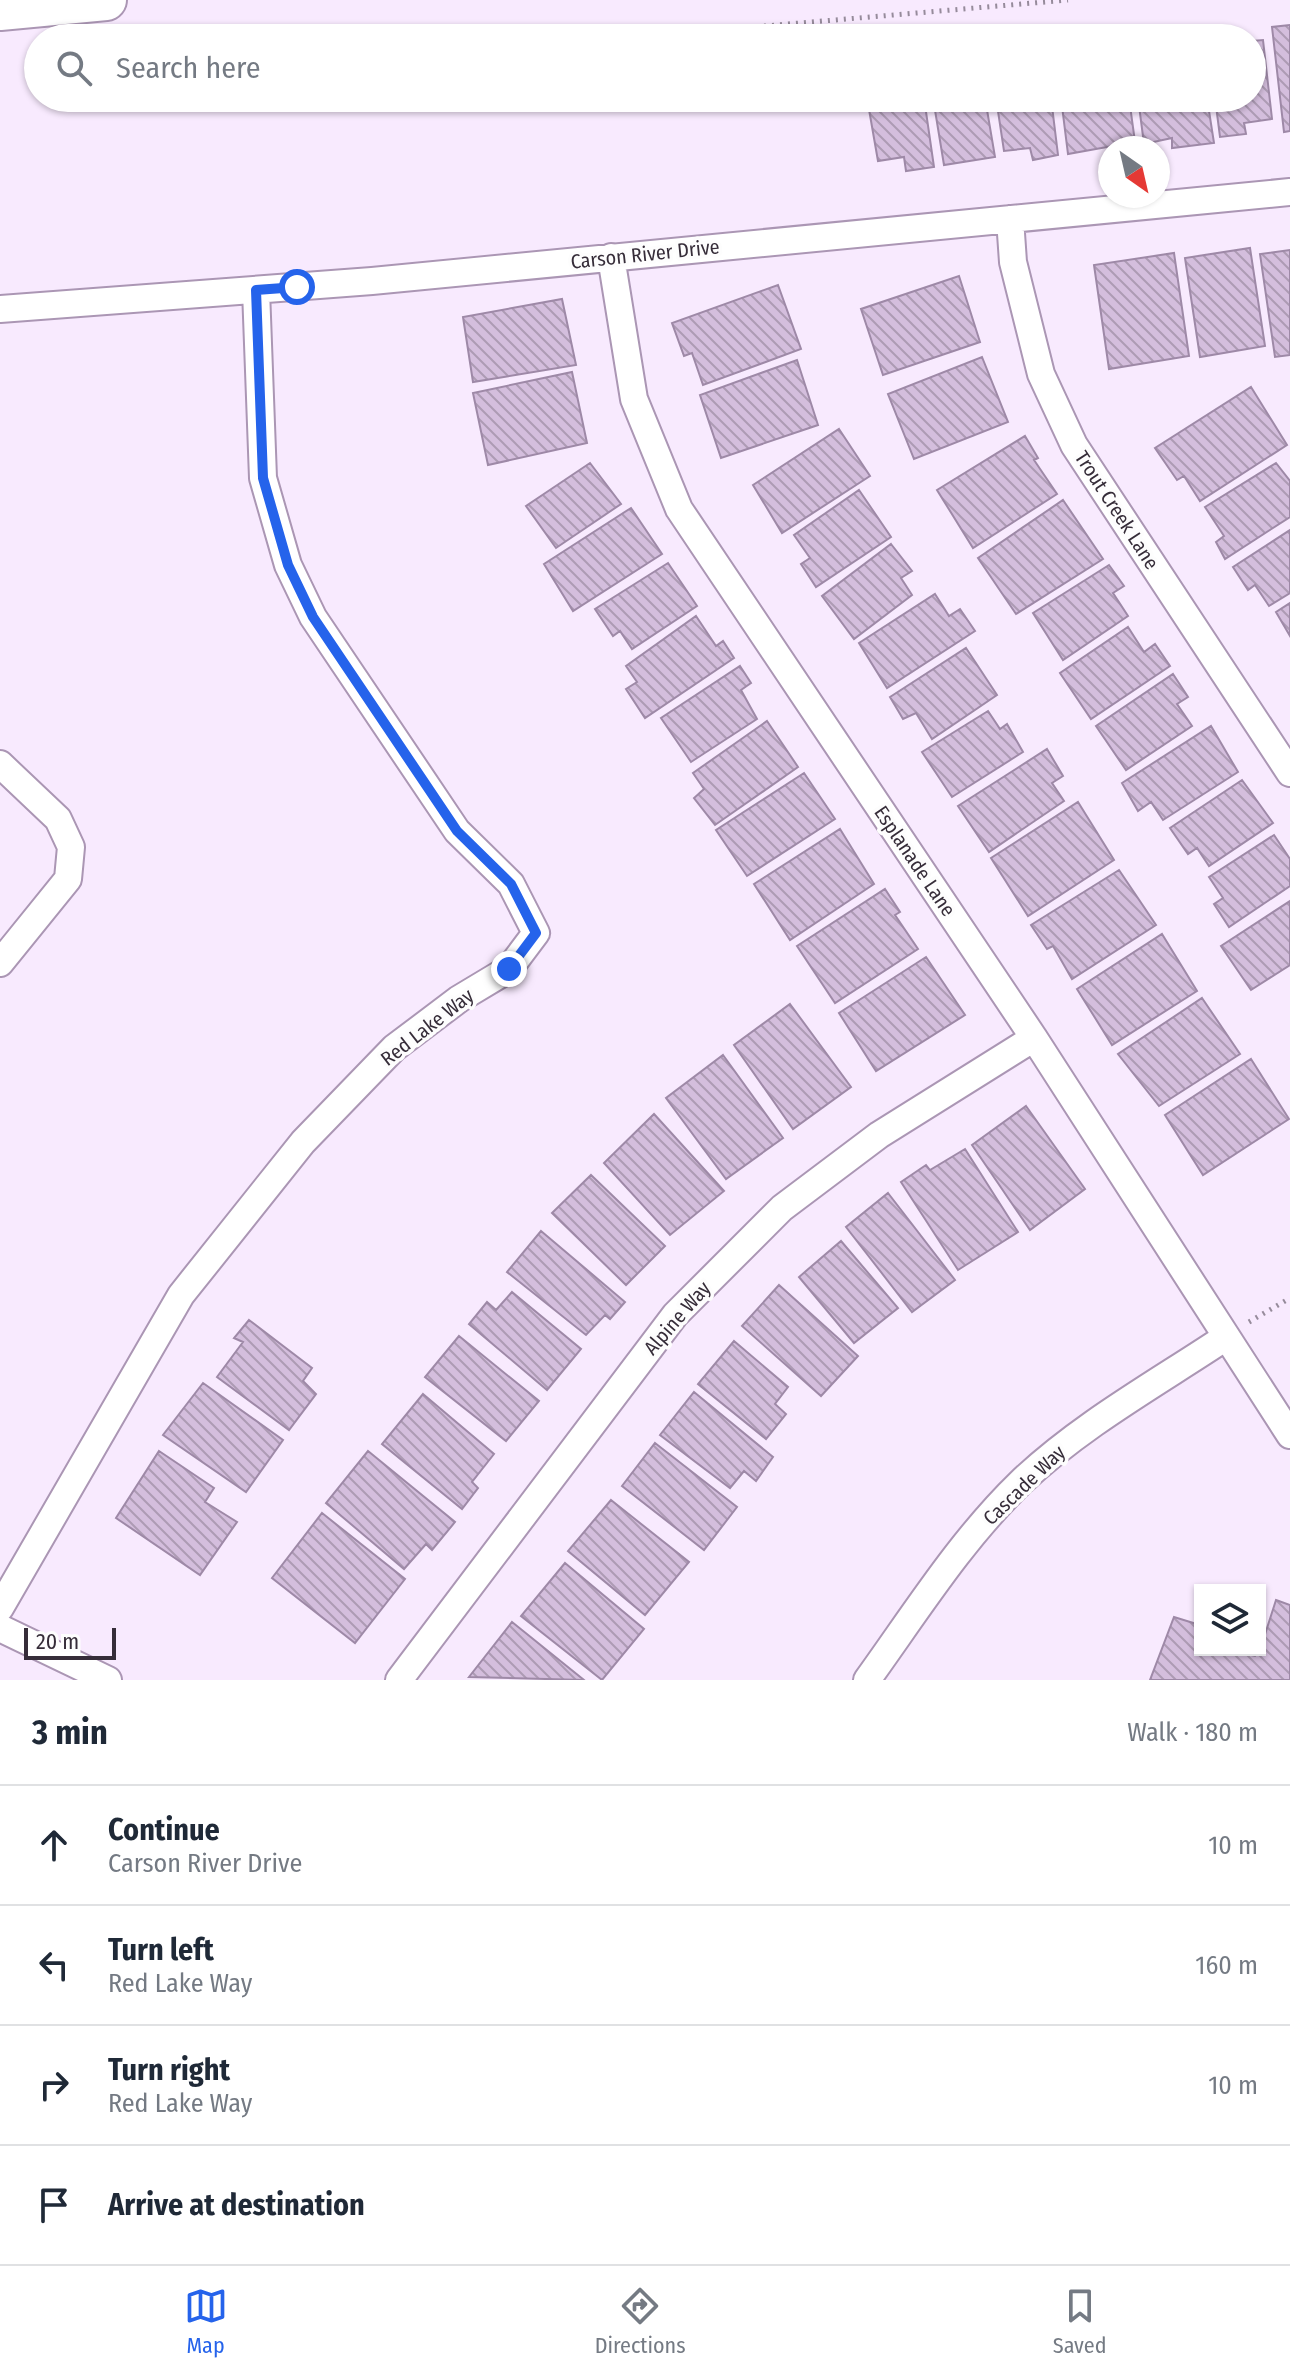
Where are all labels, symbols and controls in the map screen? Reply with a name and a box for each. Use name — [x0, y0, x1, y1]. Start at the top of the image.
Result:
search box — [24, 24, 1266, 112]
icon: search — [52, 46, 96, 90]
text: Search here — [116, 50, 261, 86]
north arrow — [1098, 136, 1170, 208]
street label: Carson River Drive — [569, 234, 721, 274]
route start — [279, 269, 315, 305]
street label: Trout Creek Lane — [1070, 446, 1164, 574]
street label: Esplanade Lane — [869, 801, 961, 921]
route end — [491, 951, 527, 987]
street label: Red Lake Way — [376, 983, 478, 1071]
street label: Alpine Way — [639, 1276, 715, 1360]
street label: Cascade Way — [978, 1440, 1070, 1530]
map controls — [1194, 1584, 1266, 1656]
button: layers — [1194, 1584, 1266, 1656]
scale bar — [24, 1624, 116, 1660]
text: 20 m — [36, 1628, 79, 1655]
text: 3 min — [32, 1712, 108, 1753]
text: Walk · 180 m — [1127, 1717, 1258, 1748]
text: Continue — [108, 1812, 220, 1848]
icon: ahead — [32, 1823, 76, 1867]
text: 10 m — [1208, 1830, 1258, 1861]
text: Carson River Drive — [108, 1848, 302, 1879]
text: Turn left — [108, 1932, 214, 1968]
icon: left — [32, 1943, 76, 1987]
text: 160 m — [1195, 1950, 1258, 1981]
text: Red Lake Way — [108, 1968, 252, 1999]
text: Turn right — [108, 2052, 230, 2088]
icon: right — [32, 2063, 76, 2107]
text: 10 m — [1208, 2070, 1258, 2101]
text: Red Lake Way — [108, 2088, 252, 2119]
icon: arrive — [32, 2183, 76, 2227]
text: Arrive at destination — [108, 2187, 365, 2223]
tab: Map — [184, 2284, 228, 2359]
tab: Directions — [595, 2284, 686, 2359]
tab: Saved — [1053, 2284, 1106, 2359]

